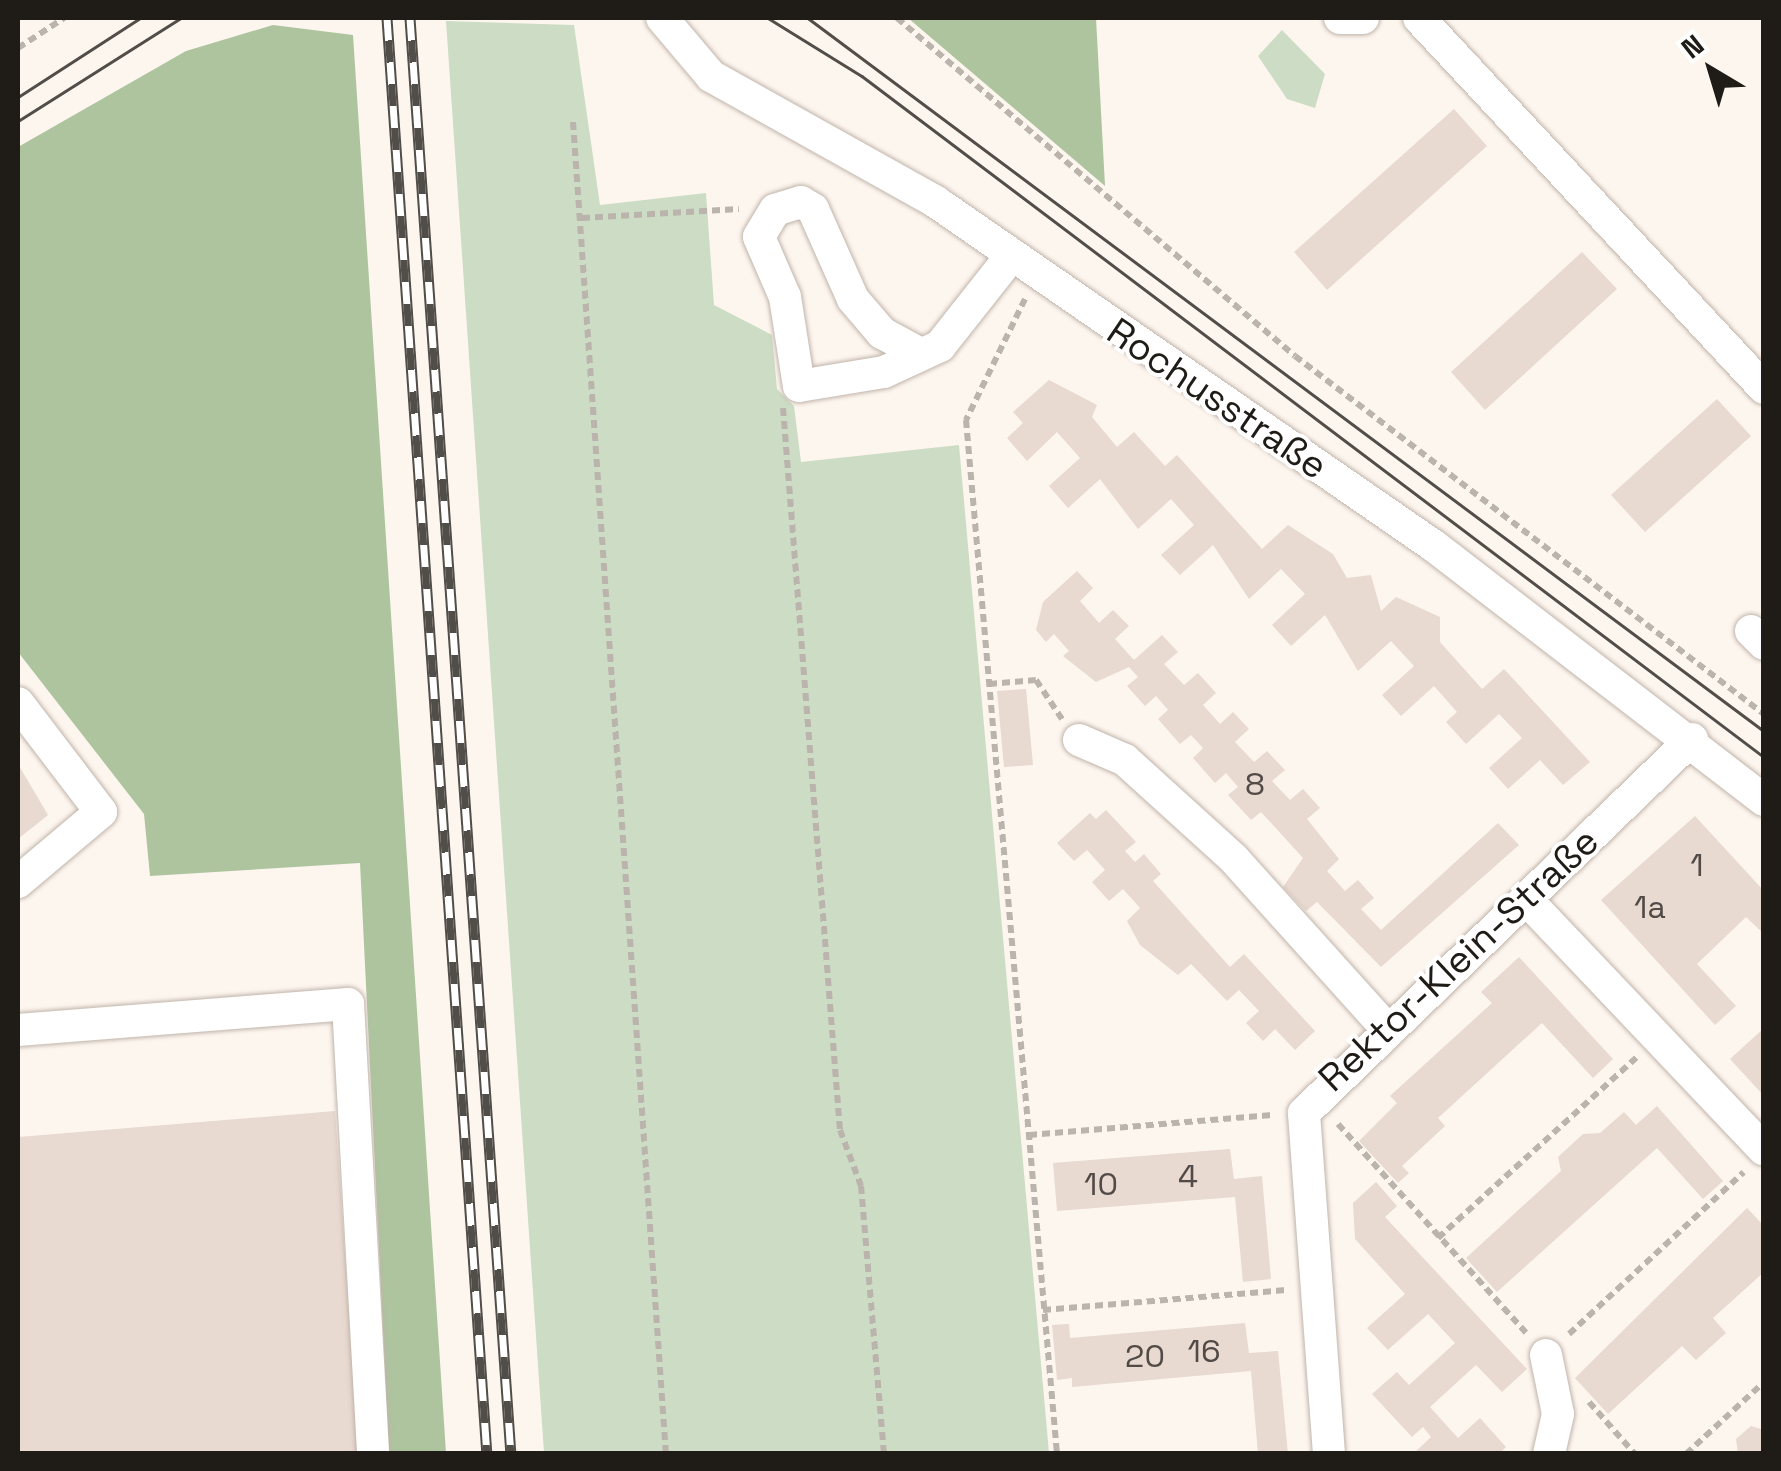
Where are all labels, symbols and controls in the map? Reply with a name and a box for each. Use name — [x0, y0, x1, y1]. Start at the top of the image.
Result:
north arrow — [1661, 20, 1761, 120]
text: N — [1674, 26, 1711, 66]
street label: Rochusstraße — [1098, 309, 1336, 489]
house number: 8 — [1245, 765, 1265, 803]
street label: Rektor-Klein-Straße — [1310, 819, 1608, 1101]
house number: 1 — [1690, 846, 1704, 884]
house number: 1a — [1634, 888, 1666, 926]
house number: 4 — [1178, 1157, 1198, 1195]
house number: 10 — [1084, 1165, 1118, 1203]
house number: 16 — [1188, 1332, 1220, 1370]
house number: 20 — [1125, 1337, 1165, 1375]

